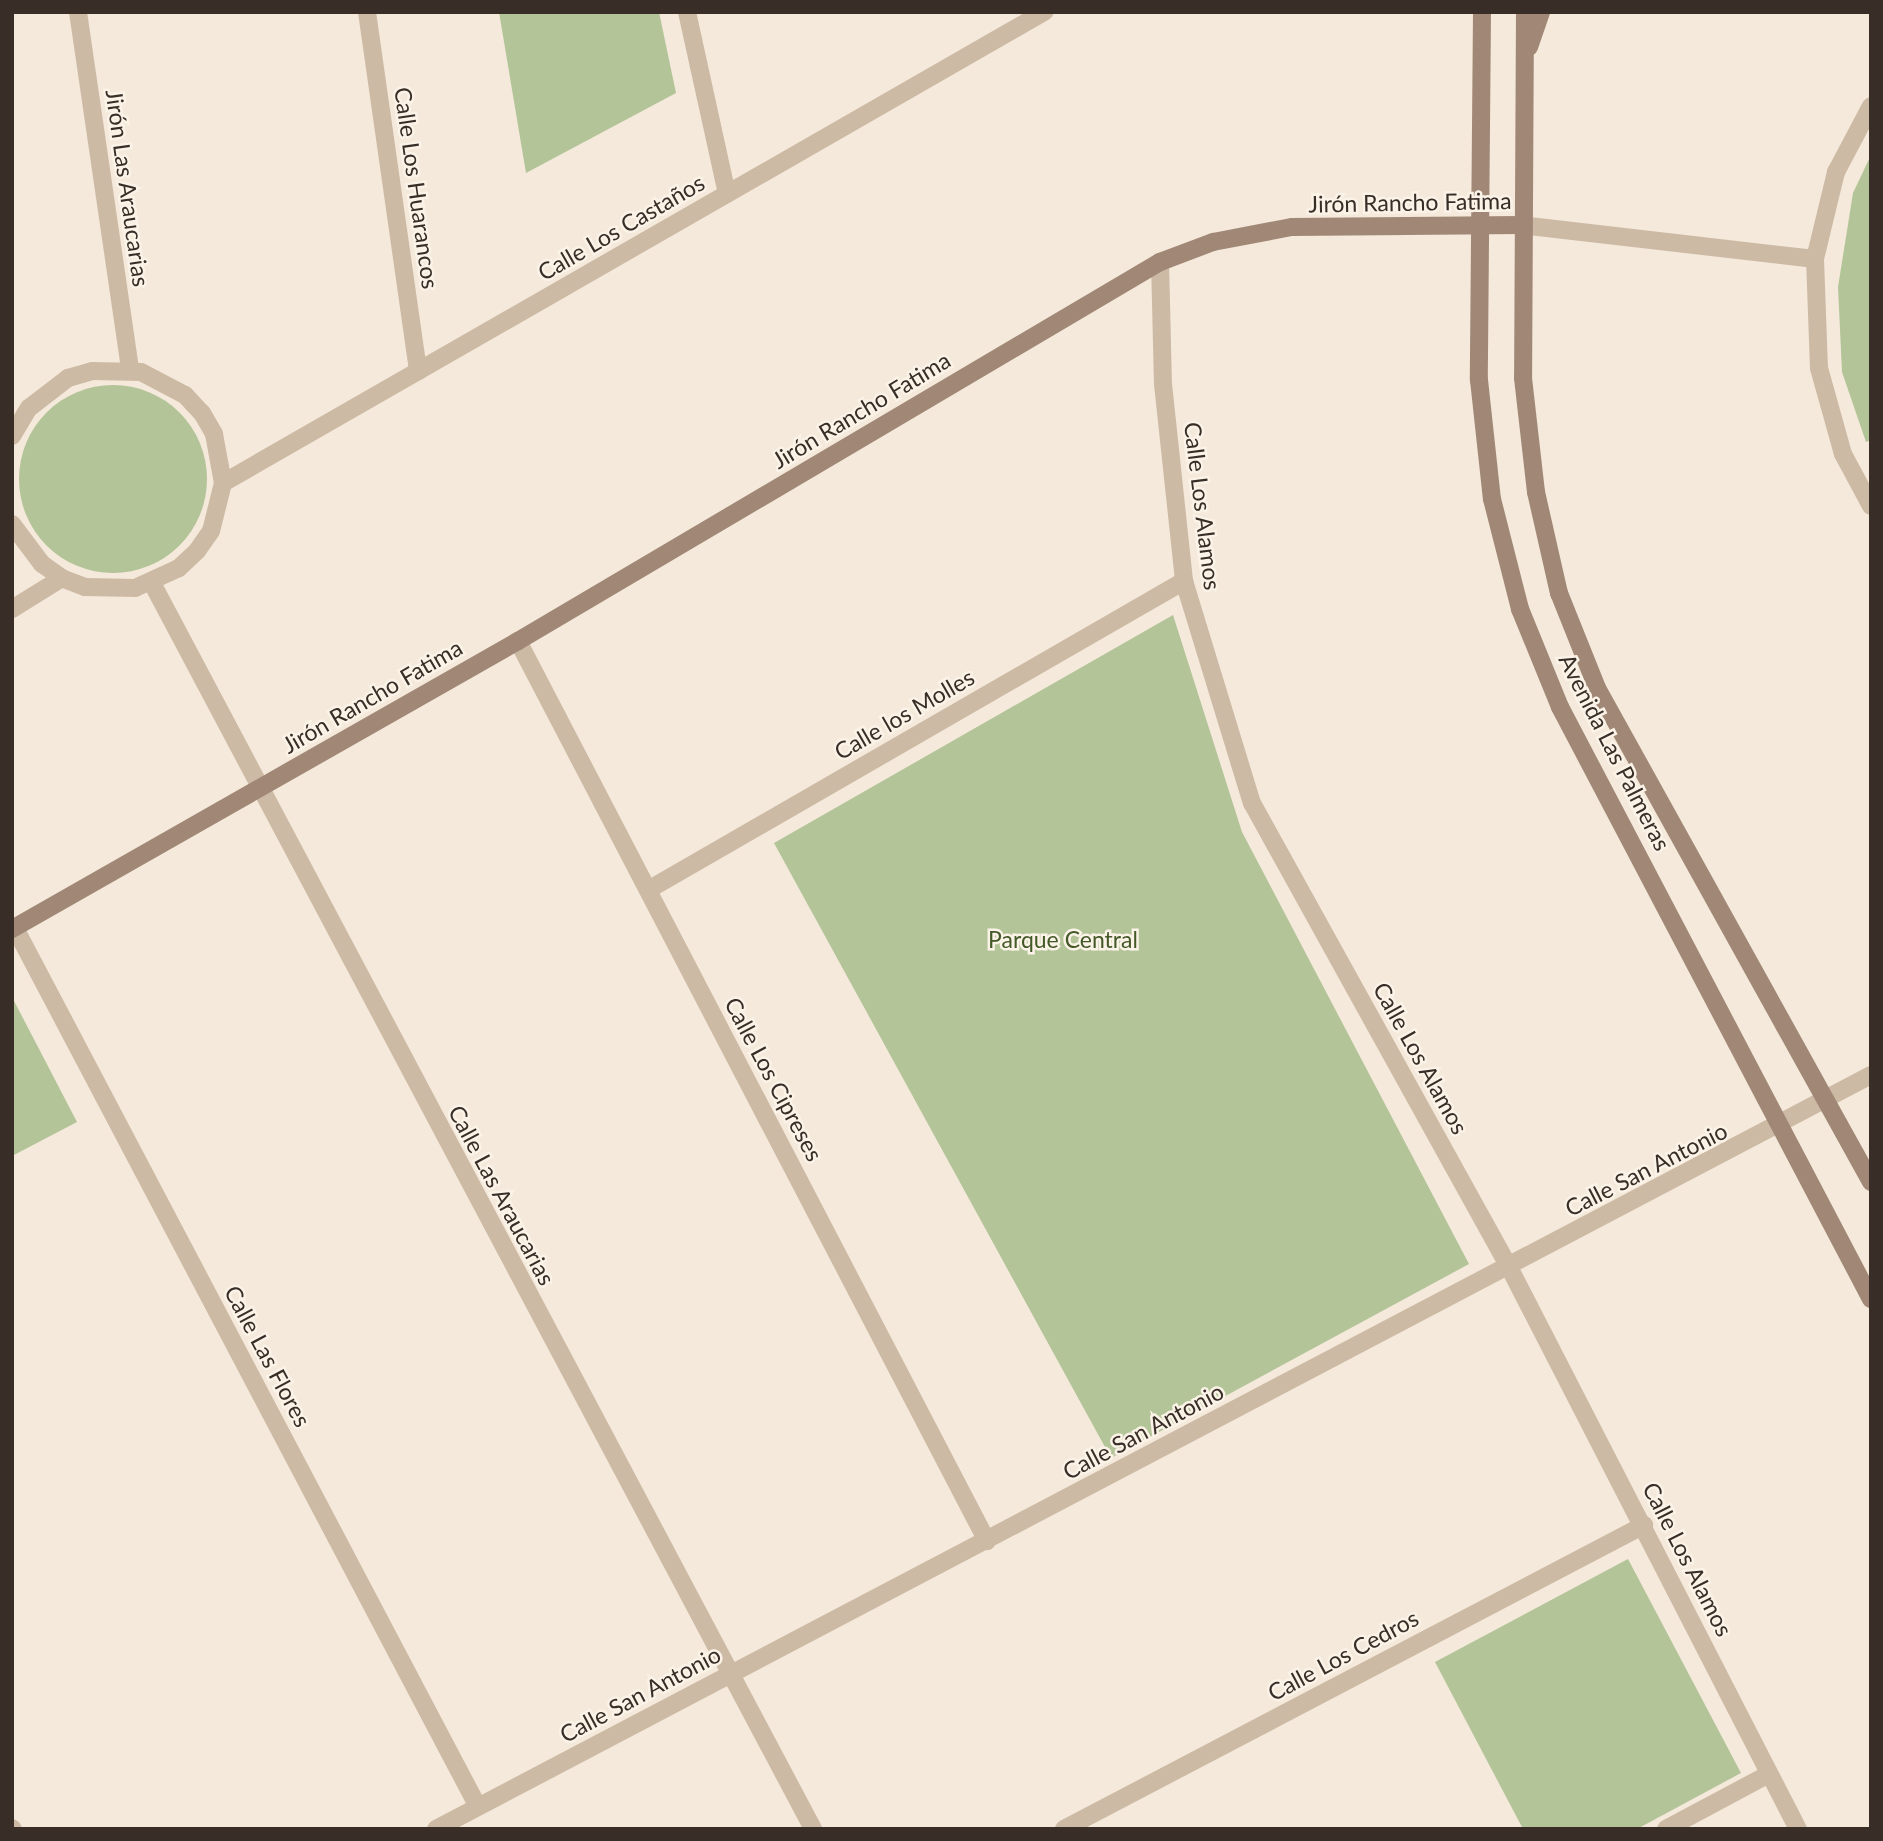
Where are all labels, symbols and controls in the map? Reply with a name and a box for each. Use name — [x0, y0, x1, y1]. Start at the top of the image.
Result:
street label: Calle Los Huarancos — [389, 85, 445, 291]
street label: Jirón Las Araucarias — [100, 87, 156, 289]
street label: Calle Los Castaños — [533, 168, 709, 286]
street label: Jirón Rancho Fatima — [1308, 186, 1512, 218]
street label: Jirón Rancho Fatima — [767, 346, 955, 474]
street label: Calle Los Alamos — [1179, 420, 1227, 592]
street label: Jirón Rancho Fatima — [277, 633, 467, 759]
street label: Avenida Las Palmeras — [1553, 649, 1677, 855]
street label: Calle los Molles — [829, 663, 979, 765]
park label: Parque Central — [988, 925, 1138, 953]
street label: Calle Los Alamos — [1368, 977, 1474, 1139]
street label: Calle Los Cipreses — [719, 992, 829, 1166]
street label: Calle Las Araucarias — [443, 1100, 561, 1290]
street label: Calle San Antonio — [1560, 1116, 1732, 1222]
street label: Calle Las Flores — [219, 1281, 317, 1431]
street label: Calle San Antonio — [1058, 1377, 1228, 1485]
street label: Calle Los Alamos — [1637, 1477, 1739, 1641]
street label: Calle Los Cedros — [1263, 1604, 1423, 1706]
street label: Calle San Antonio — [555, 1640, 725, 1748]

